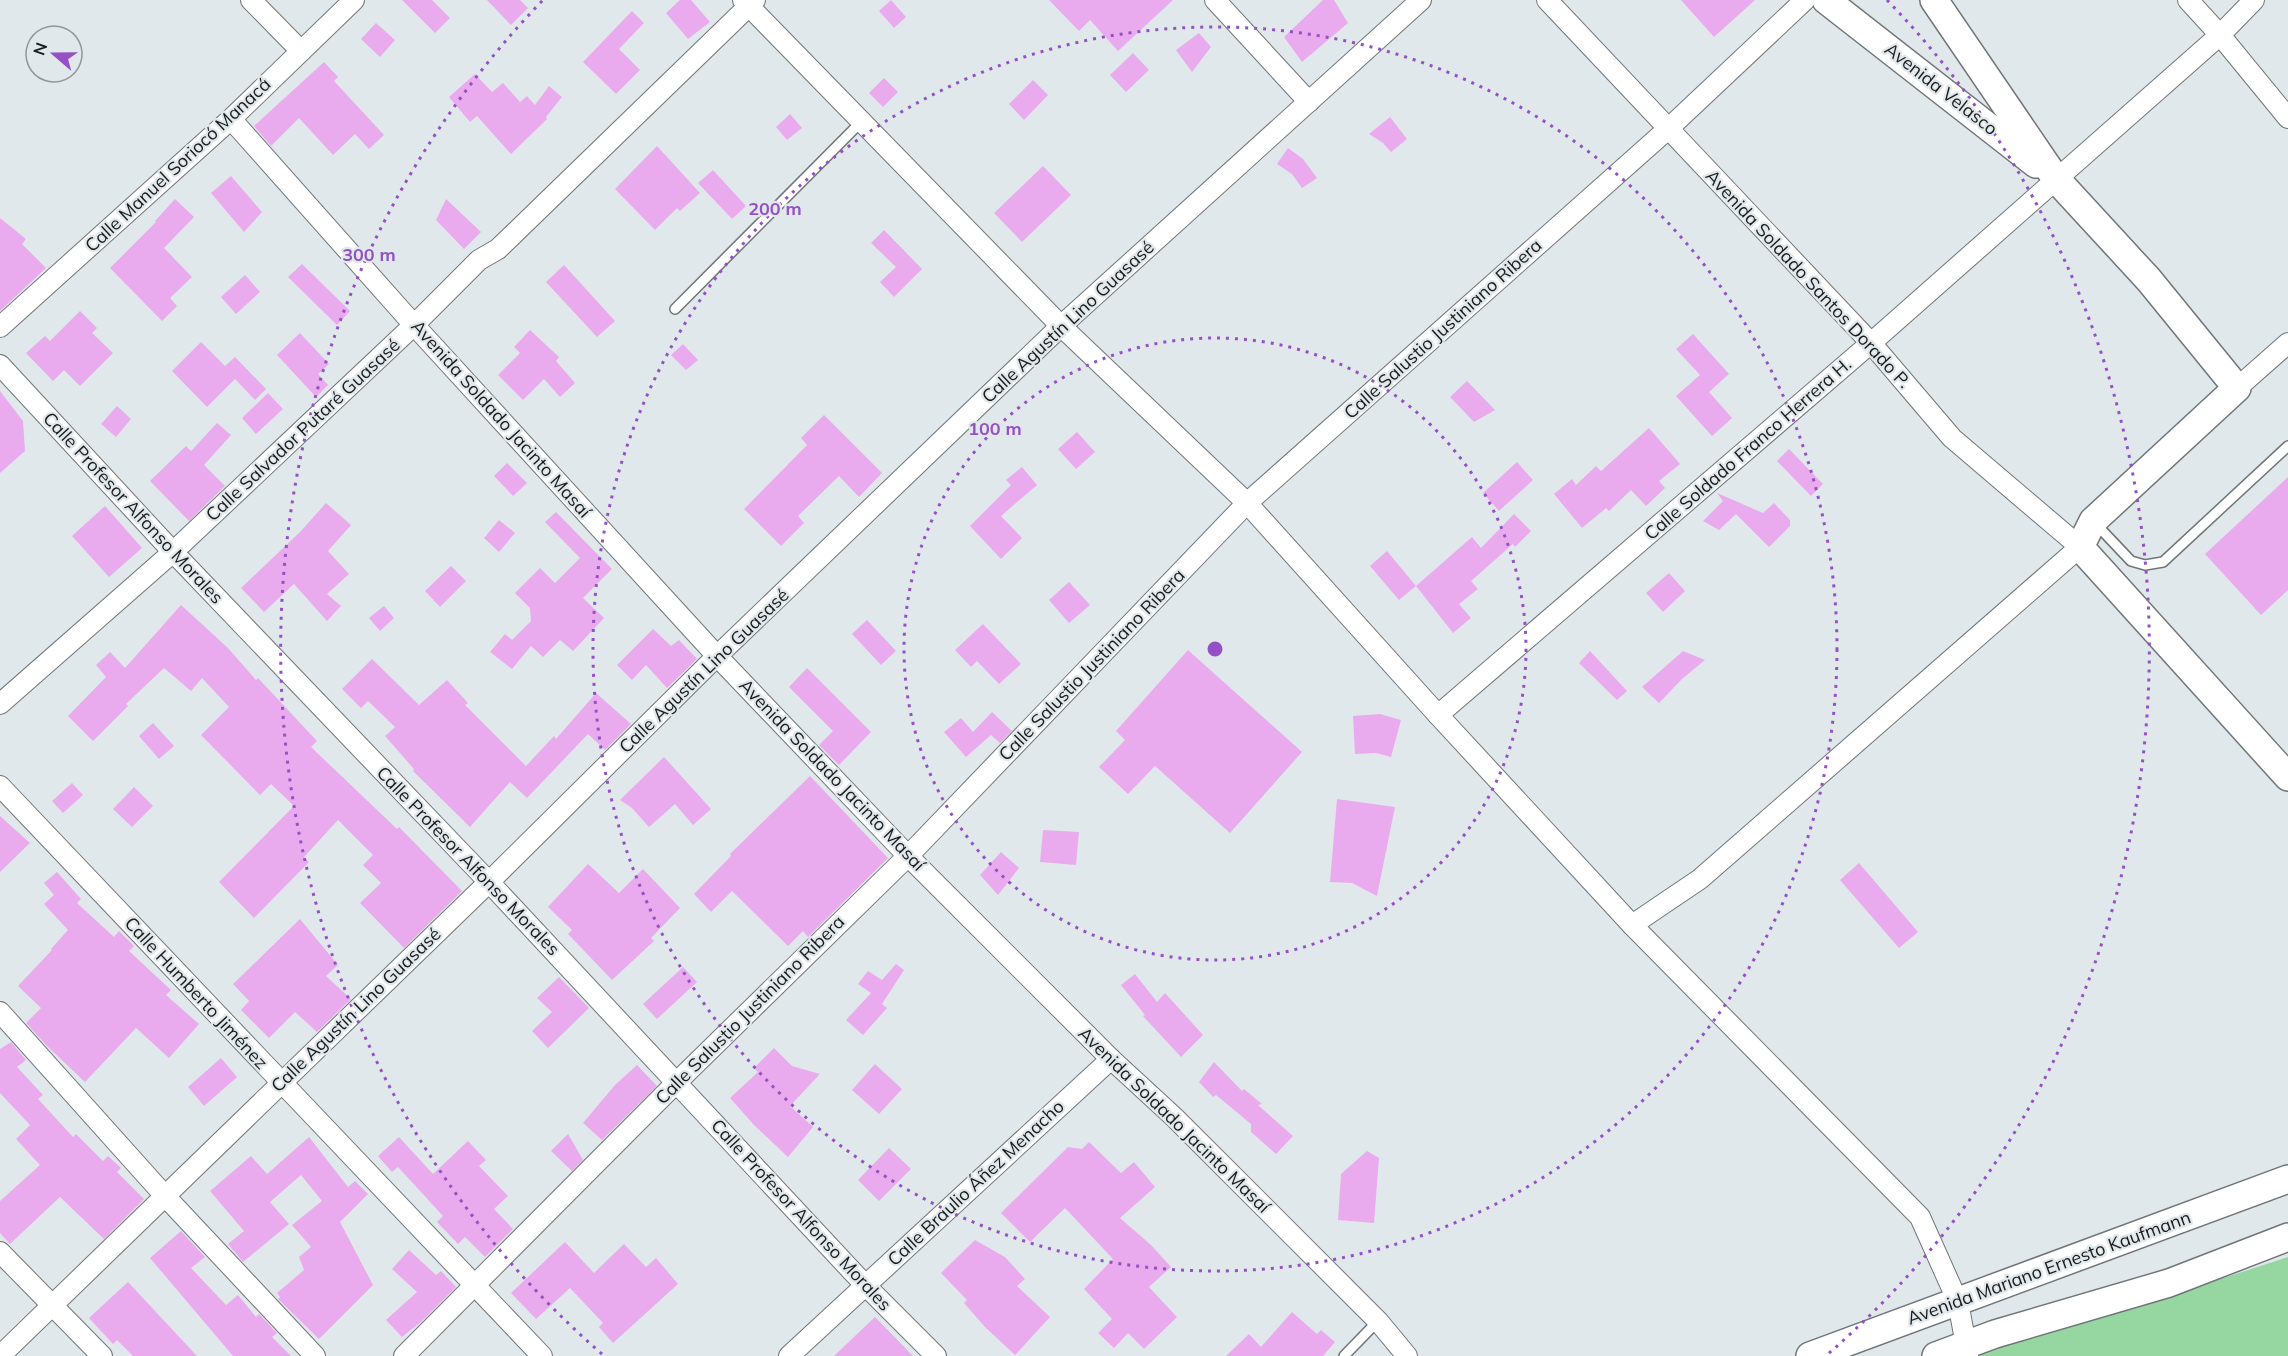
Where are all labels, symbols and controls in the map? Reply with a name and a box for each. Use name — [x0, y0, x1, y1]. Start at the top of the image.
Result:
north arrow — [24, 24, 84, 84]
street label: Avenida Velasco — [1880, 37, 2003, 140]
text: N — [28, 40, 51, 58]
street label: Calle Manuel Soriocó Manacá — [80, 73, 275, 257]
street label: Avenida Soldado Santos Dorado P. — [1701, 165, 1916, 393]
text: 200 m — [748, 197, 802, 220]
street label: Calle Salustio Justiniano Ribera — [1339, 234, 1546, 424]
street label: Calle Agustín Lino Guasasé — [977, 236, 1159, 408]
text: 300 m — [342, 243, 396, 266]
street label: Avenida Soldado Jacinto Masaí — [406, 315, 597, 524]
street label: Calle Salvador Putaré Guasasé — [201, 333, 405, 526]
street label: Calle Soldado Franco Herrera H. — [1640, 352, 1856, 545]
street label: Calle Profesor Alfonso Morales — [38, 407, 228, 608]
text: 100 m — [968, 417, 1022, 440]
street label: Calle Salustio Justiniano Ribera — [994, 564, 1190, 766]
street label: Calle Agustín Lino Guasasé — [614, 583, 793, 758]
centre of rings — [1205, 639, 1225, 659]
street label: Avenida Soldado Jacinto Masaí — [734, 674, 931, 877]
street label: Calle Profesor Alfonso Morales — [372, 761, 565, 960]
street label: Calle Salustio Justiniano Ribera — [650, 910, 849, 1109]
street label: Calle Humberto Jiménez — [120, 912, 273, 1074]
street label: Calle Agustín Lino Guasasé — [266, 922, 445, 1097]
street label: Avenida Soldado Jacinto Masaí — [1074, 1022, 1276, 1219]
street label: Calle Braulio Áñez Menacho — [883, 1095, 1069, 1271]
street label: Calle Profesor Alfonso Morales — [706, 1114, 896, 1315]
street label: Avenida Mariano Ernesto Kaufmann — [1904, 1205, 2194, 1330]

